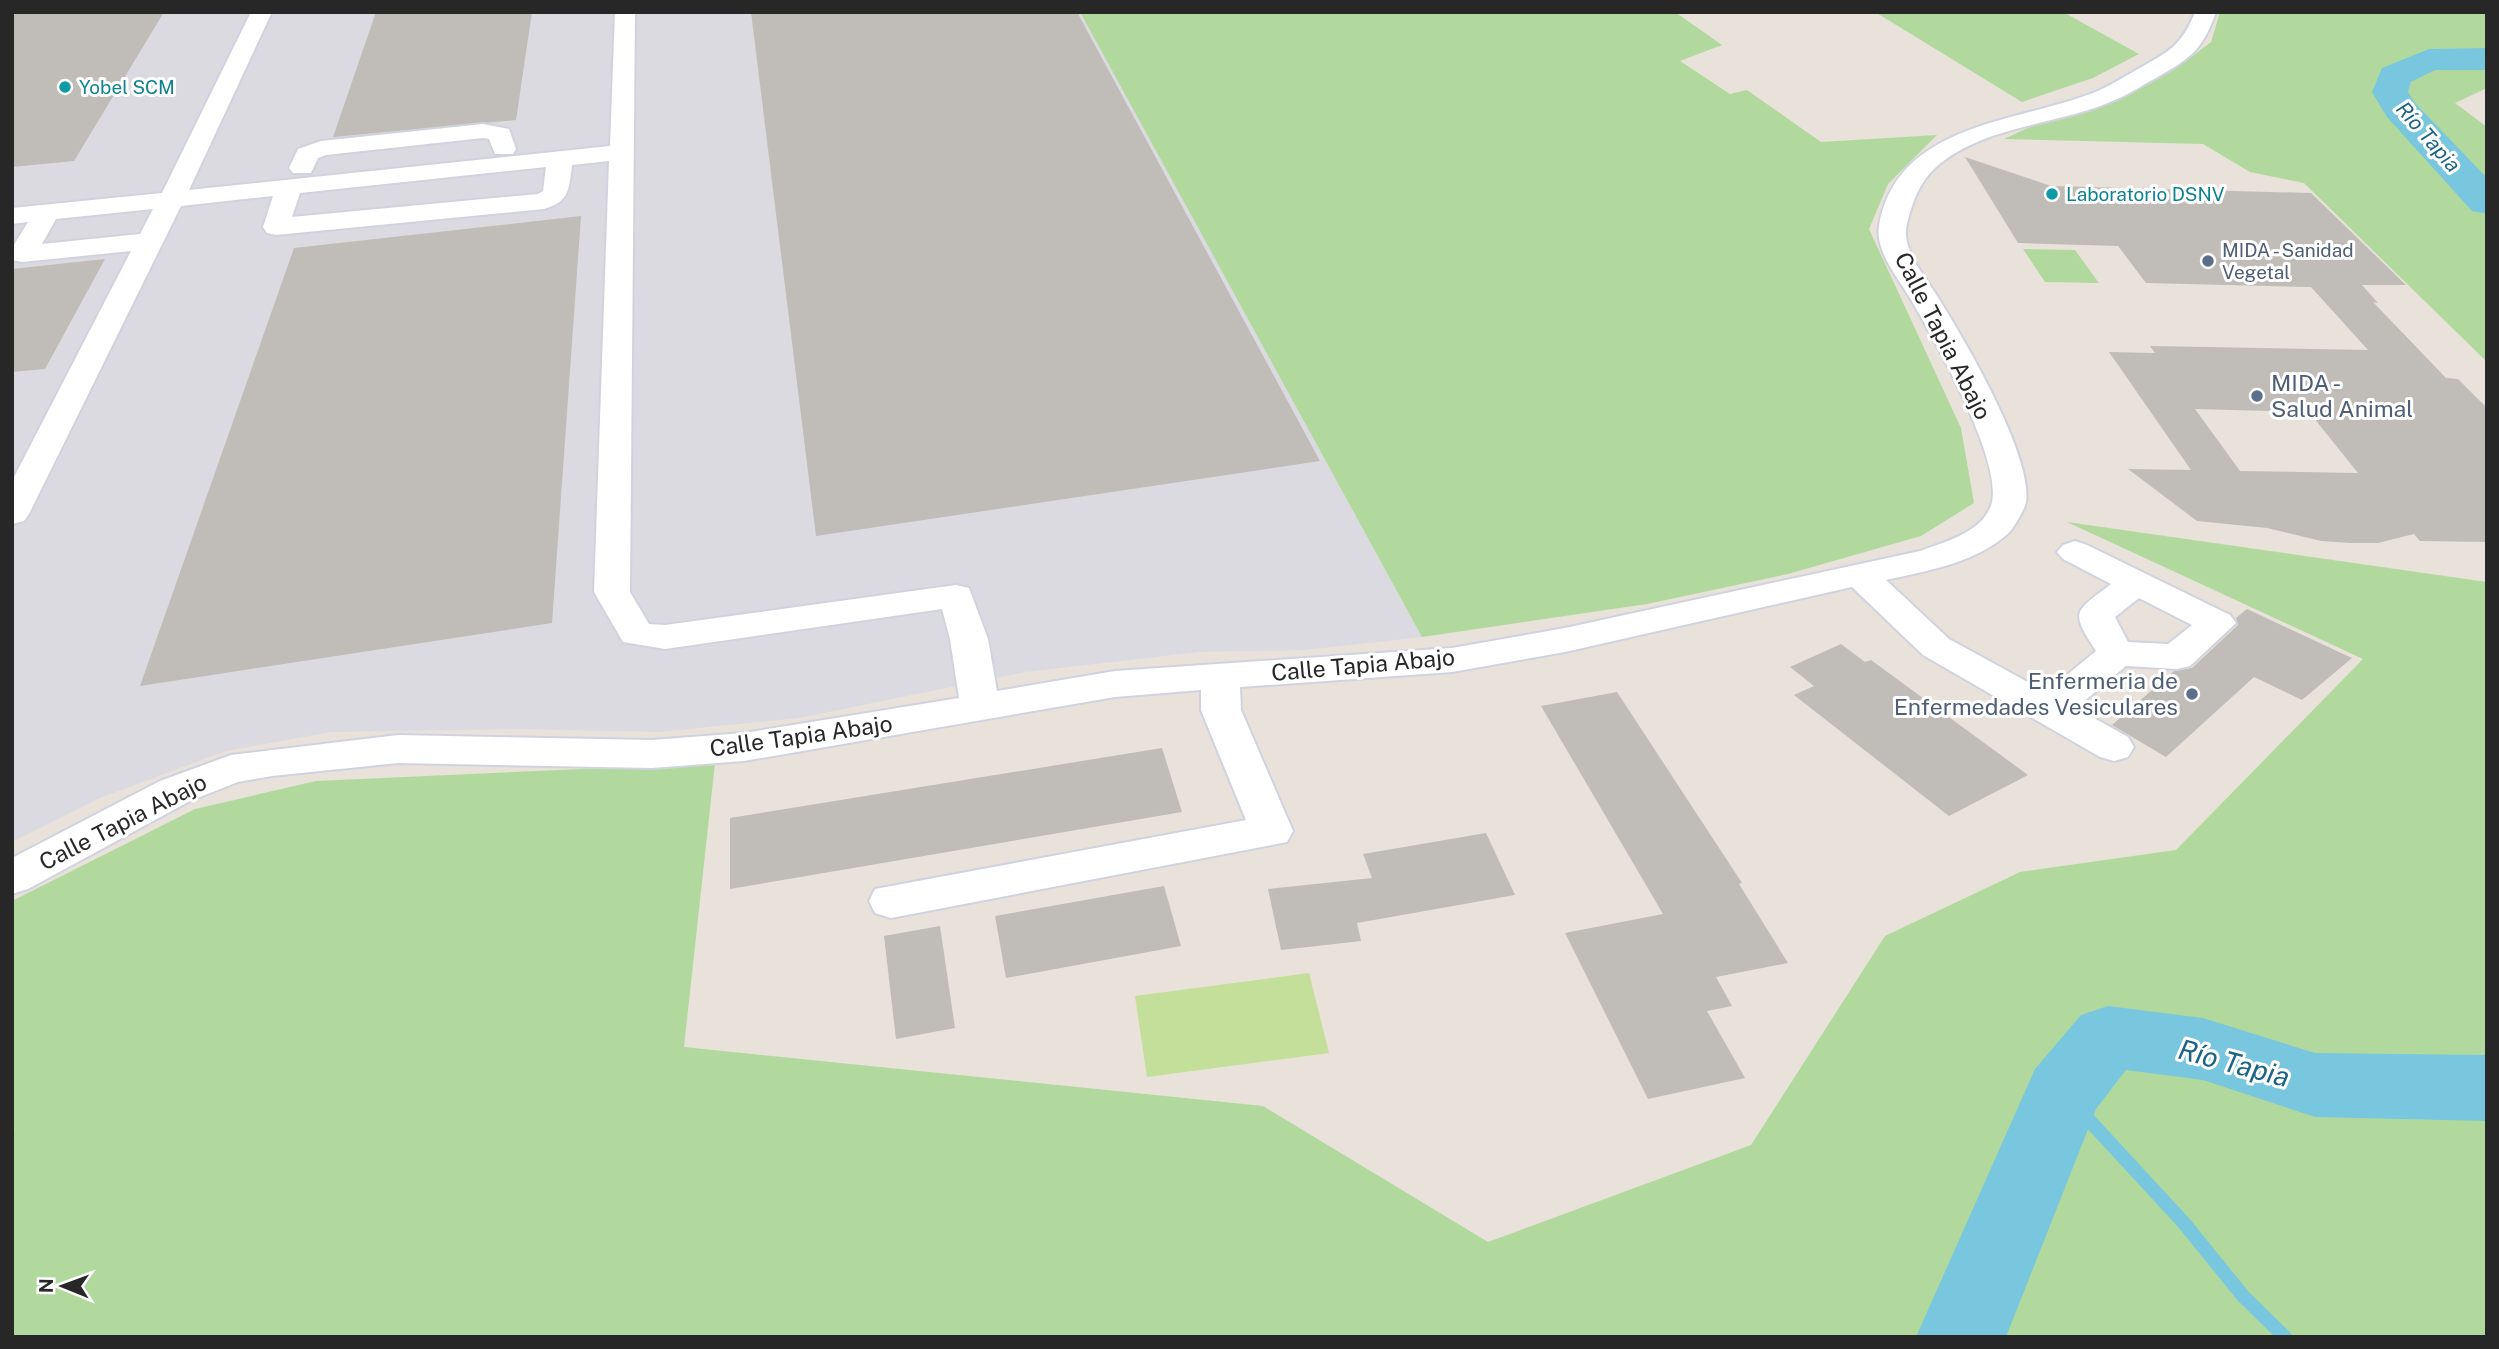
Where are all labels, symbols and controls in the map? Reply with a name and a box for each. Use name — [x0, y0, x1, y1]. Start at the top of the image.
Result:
place label: Yobel SCM — [79, 76, 175, 98]
marker: Yobel SCM — [57, 79, 73, 95]
water label: Río Tapia — [2391, 96, 2466, 177]
place label: Laboratorio DSNV — [2066, 183, 2225, 205]
marker: Laboratorio DSNV — [2044, 186, 2060, 202]
place label: MIDA - Sanidad Vegetal — [2222, 239, 2354, 283]
street label: Calle Tapia Abajo — [1890, 248, 1997, 424]
marker: MIDA - Sanidad Vegetal — [2200, 253, 2216, 269]
place label: MIDA - Salud Animal — [2271, 369, 2413, 422]
marker: MIDA - Salud Animal — [2249, 388, 2265, 404]
street label: Calle Tapia Abajo — [1270, 643, 1456, 686]
place label: Enfermeria de Enfermedades Vesiculares — [1894, 667, 2178, 720]
marker: Enfermeria de Enfermedades Vesiculares — [2184, 686, 2200, 702]
street label: Calle Tapia Abajo — [708, 709, 894, 762]
street label: Calle Tapia Abajo — [35, 768, 211, 875]
water label: Río Tapia — [2175, 1032, 2293, 1093]
north arrow — [28, 1251, 98, 1321]
text: N — [35, 1278, 57, 1293]

